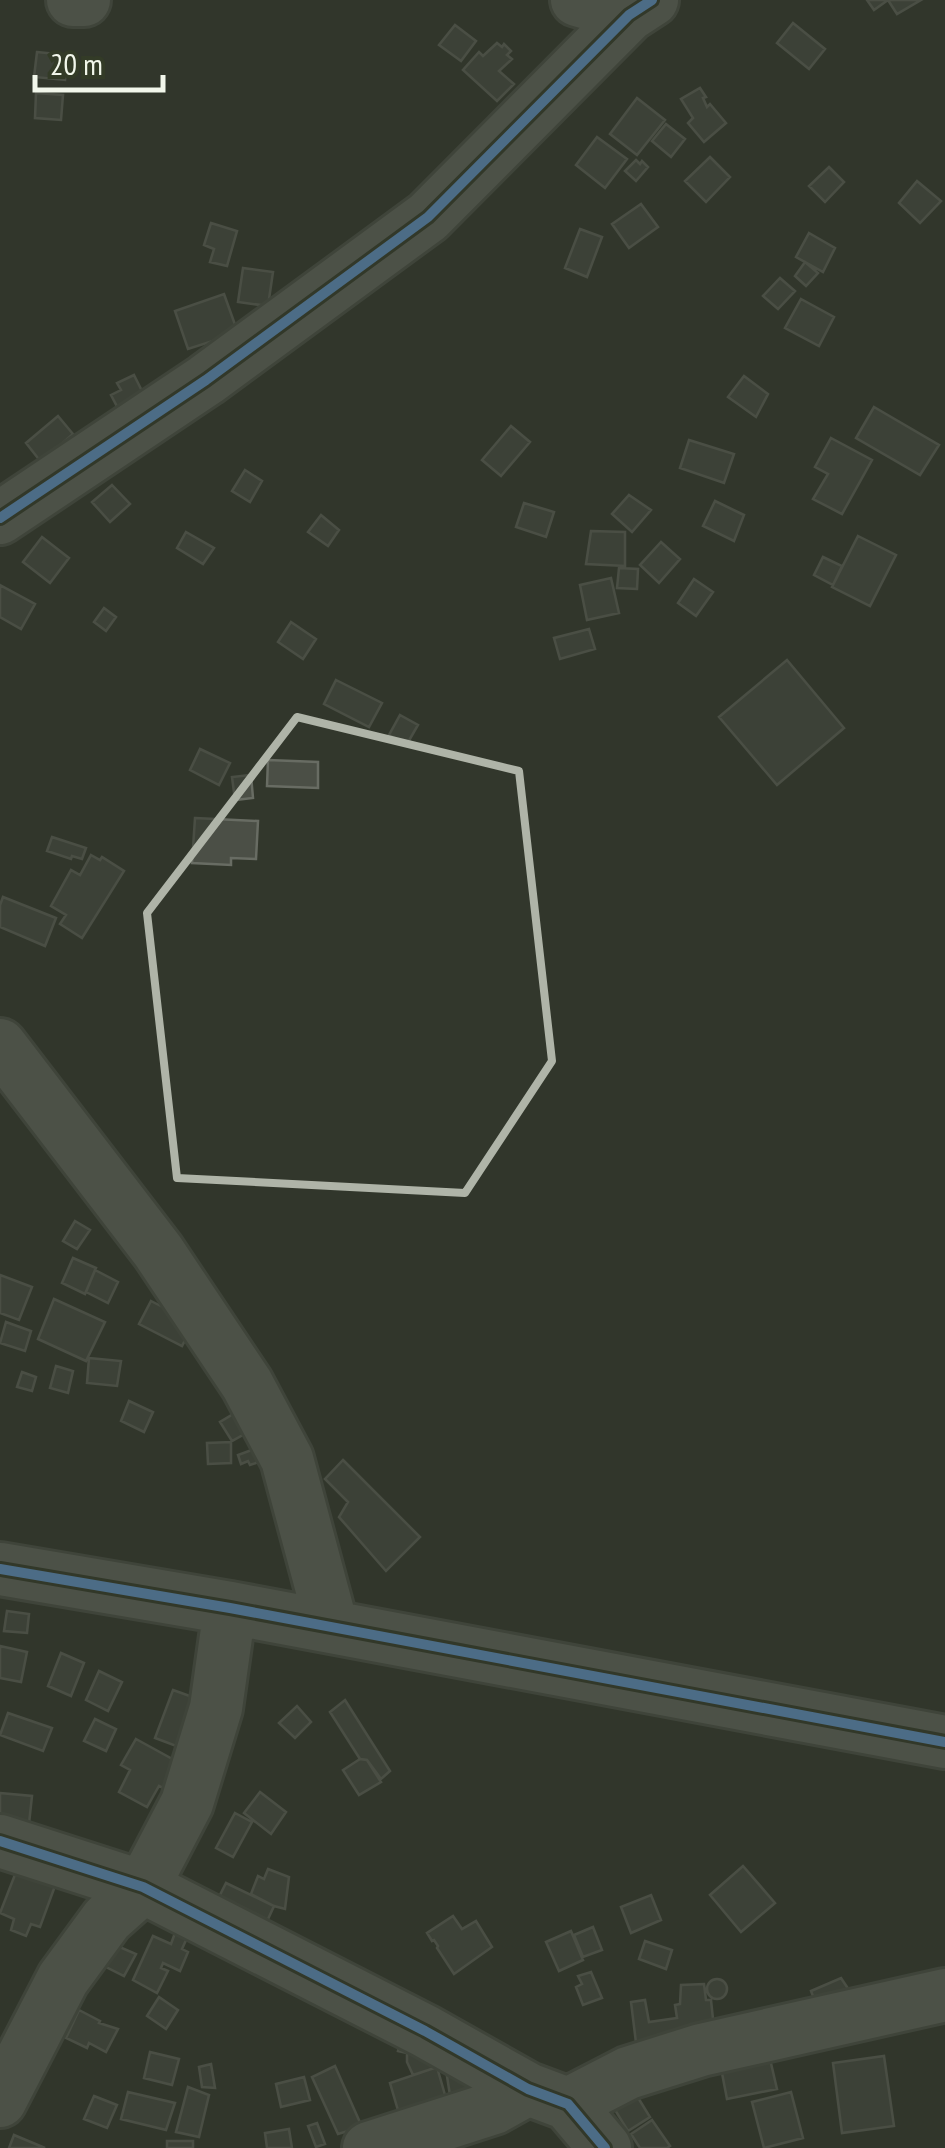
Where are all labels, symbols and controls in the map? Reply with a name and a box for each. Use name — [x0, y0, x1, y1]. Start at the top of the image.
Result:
scale bar — [35, 30, 162, 92]
text: 20 m — [50, 44, 103, 83]

